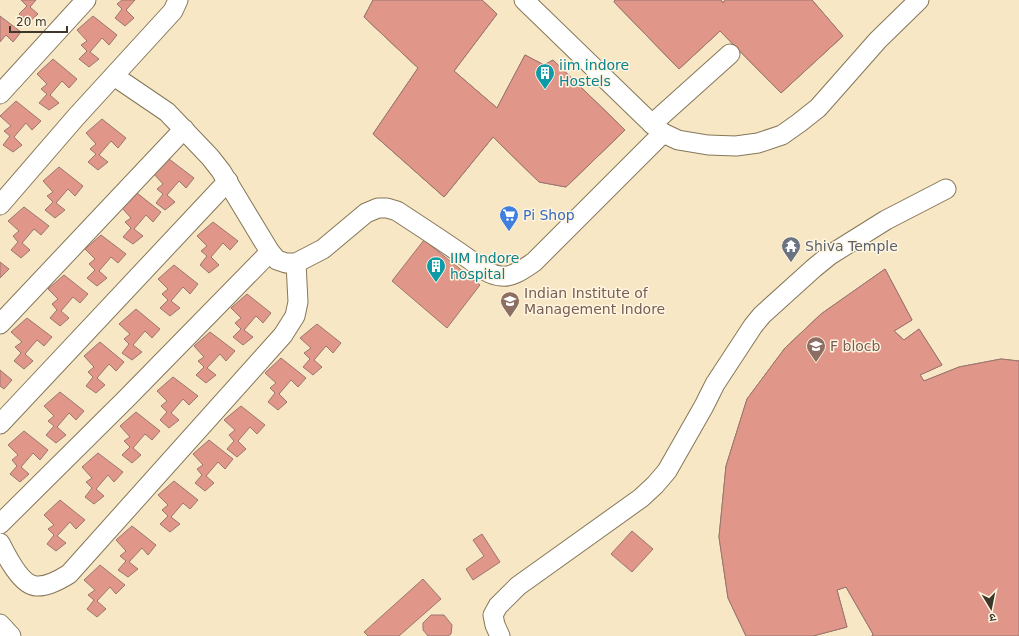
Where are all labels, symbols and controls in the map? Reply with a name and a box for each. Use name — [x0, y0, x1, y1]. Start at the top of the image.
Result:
scale bar — [10, 8, 67, 34]
text: 20 m — [16, 15, 47, 29]
place label: iim indore Hostels — [559, 57, 629, 89]
building icon: iim indore Hostels — [534, 62, 556, 90]
supermarket icon: Pi Shop — [498, 204, 520, 232]
place label: Pi Shop — [523, 207, 575, 223]
temple icon: Shiva Temple — [780, 235, 802, 263]
place label: Shiva Temple — [805, 238, 898, 254]
place label: IIM Indore hospital — [450, 250, 519, 282]
building icon: IIM Indore hospital — [425, 255, 447, 283]
place label: Indian Institute of Management Indore — [524, 285, 665, 317]
school or university icon: Indian Institute of Management Indore — [499, 290, 521, 318]
school or university icon: F blocb — [805, 335, 827, 363]
place label: F blocb — [830, 338, 881, 354]
north arrow — [971, 588, 1011, 628]
text: उ — [988, 610, 997, 624]

